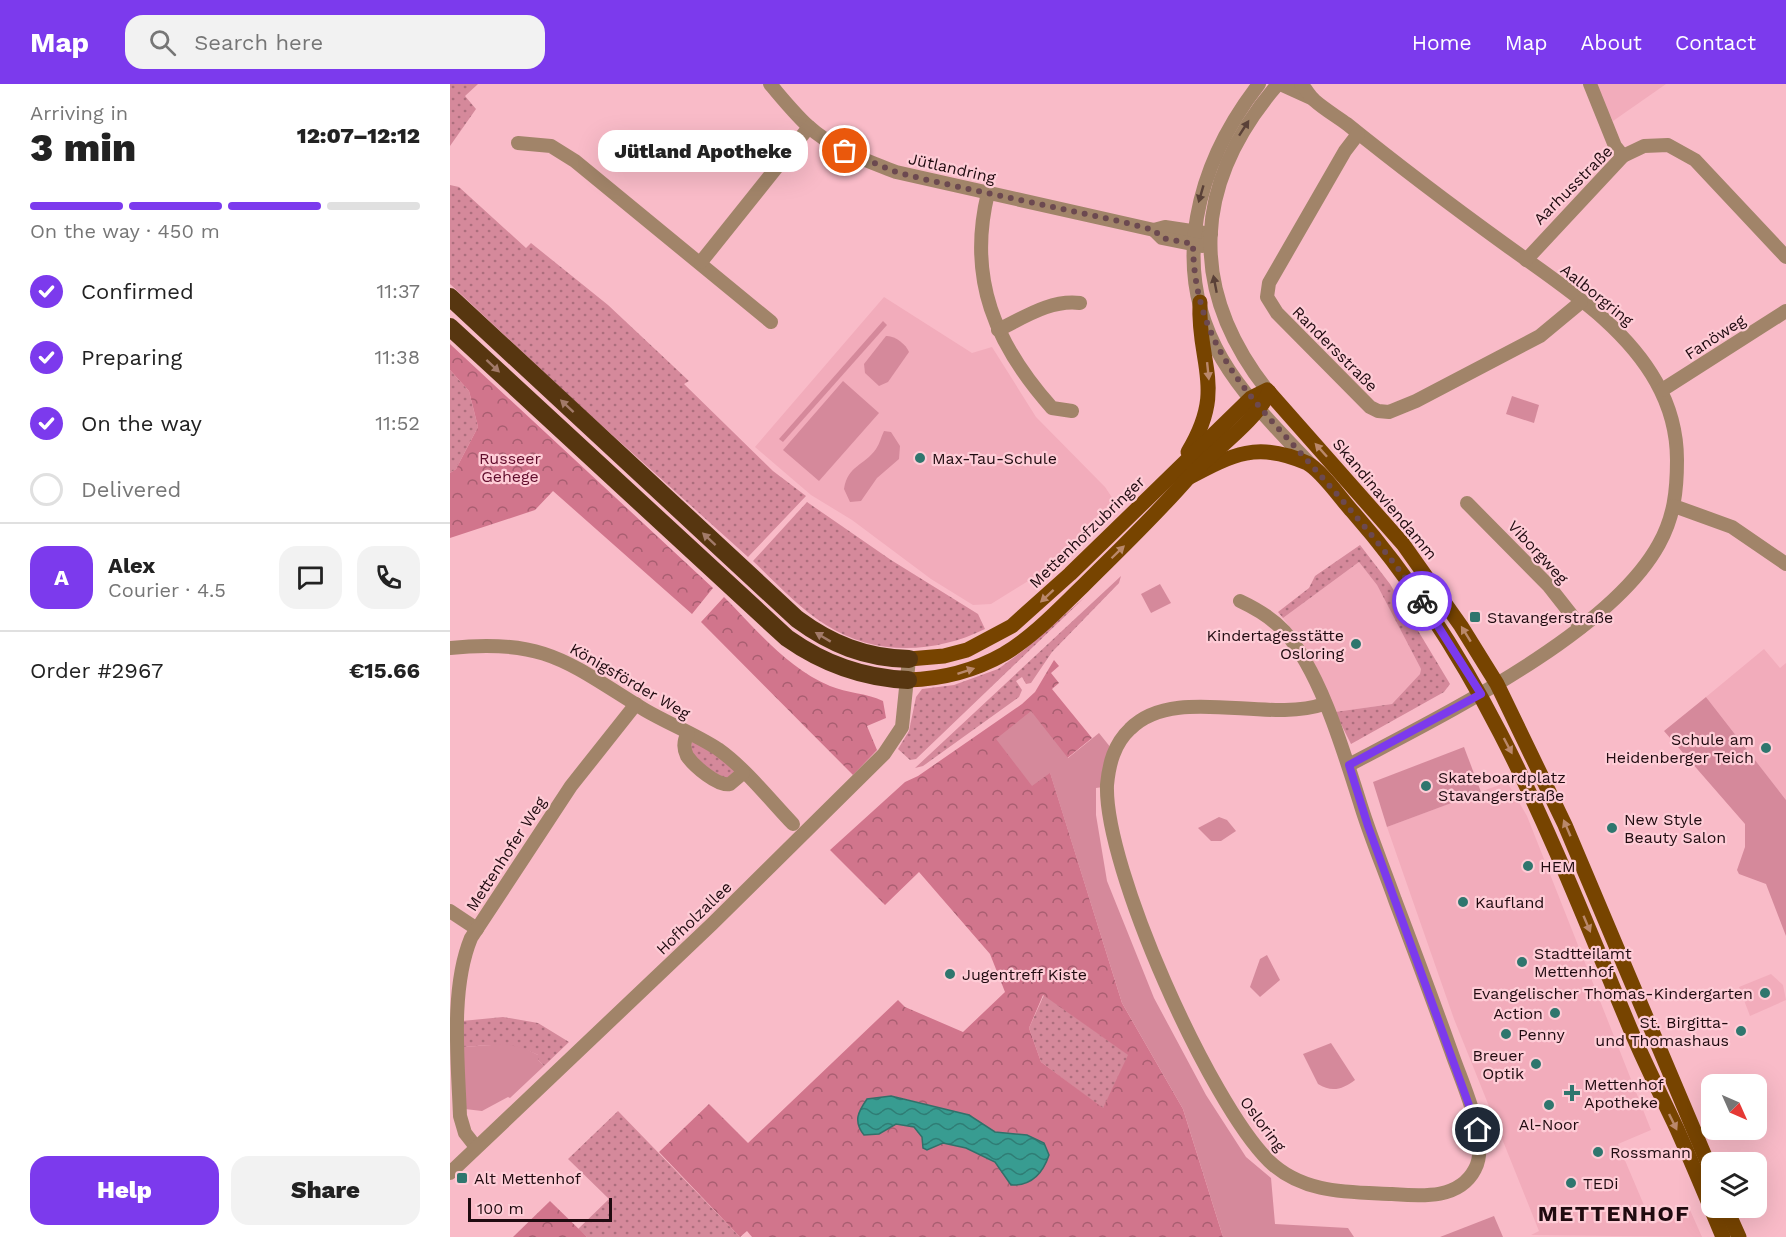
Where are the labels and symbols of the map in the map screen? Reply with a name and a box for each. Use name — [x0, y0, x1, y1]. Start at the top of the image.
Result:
one-way arrow — [1238, 120, 1249, 136]
pin — [819, 125, 870, 176]
callout: Jütland Apotheke — [599, 130, 809, 172]
street label: Aarhusstraße — [1530, 142, 1616, 228]
street label: Jütlandring — [907, 149, 998, 187]
one-way arrow — [1196, 185, 1205, 203]
street label: Aalborgring — [1557, 260, 1638, 330]
one-way arrow — [1210, 274, 1219, 293]
street label: Randersstraße — [1288, 302, 1382, 396]
street label: Fanöweg — [1681, 310, 1749, 364]
one-way arrow — [486, 359, 500, 373]
one-way arrow — [1203, 362, 1213, 381]
one-way arrow — [559, 399, 574, 413]
street label: Skandinaviendamm — [1329, 435, 1441, 563]
one-way arrow — [1315, 443, 1328, 458]
park label: Russeer Gehege — [479, 449, 542, 486]
place label: Max-Tau-Schule — [932, 449, 1057, 468]
marker: Max-Tau-Schule — [913, 451, 927, 465]
street label: Mettenhofzubringer — [1025, 472, 1149, 592]
street label: Viborgweg — [1504, 516, 1572, 588]
one-way arrow — [702, 532, 717, 546]
one-way arrow — [1110, 546, 1125, 559]
courier — [1392, 571, 1452, 631]
one-way arrow — [1040, 589, 1055, 602]
place label: Stavangerstraße — [1487, 608, 1613, 627]
marker: Stavangerstraße — [1468, 610, 1482, 624]
place label: Kindertagesstätte Osloring — [1207, 626, 1344, 663]
one-way arrow — [1461, 626, 1472, 642]
one-way arrow — [815, 631, 831, 642]
marker: Kindertagesstätte Osloring — [1349, 637, 1363, 651]
street label: Königsförder Weg — [567, 639, 694, 723]
one-way arrow — [957, 665, 975, 675]
place label: Schule am Heidenberger Teich — [1605, 730, 1754, 767]
one-way arrow — [1504, 737, 1513, 754]
marker: Schule am Heidenberger Teich — [1759, 741, 1773, 755]
place label: Skateboardplatz Stavangerstraße — [1438, 768, 1566, 805]
marker: Skateboardplatz Stavangerstraße — [1419, 779, 1433, 793]
street label: Mettenhofer Weg — [462, 793, 550, 915]
place label: New Style Beauty Salon — [1624, 810, 1726, 847]
one-way arrow — [1562, 819, 1572, 837]
marker: New Style Beauty Salon — [1605, 821, 1619, 835]
place label: HEM — [1540, 857, 1576, 876]
marker: HEM — [1521, 859, 1535, 873]
street label: Hofholzallee — [652, 877, 736, 959]
place label: Kaufland — [1475, 893, 1544, 912]
marker: Kaufland — [1456, 895, 1470, 909]
one-way arrow — [1582, 915, 1592, 933]
place label: Stadtteilamt Mettenhof — [1534, 944, 1632, 981]
marker: Stadtteilamt Mettenhof — [1515, 955, 1529, 969]
place label: Jugentreff Kiste — [962, 965, 1087, 984]
marker: Jugentreff Kiste — [943, 967, 957, 981]
place label: Evangelischer Thomas-Kindergarten — [1472, 984, 1753, 1003]
marker: Evangelischer Thomas-Kindergarten — [1758, 986, 1772, 1000]
place label: Action — [1493, 1004, 1543, 1023]
marker: Action — [1548, 1006, 1562, 1020]
place label: St. Birgitta- und Thomashaus — [1595, 1013, 1729, 1050]
marker: St. Birgitta- und Thomashaus — [1734, 1024, 1748, 1038]
place label: Penny — [1518, 1025, 1565, 1044]
marker: Penny — [1499, 1027, 1513, 1041]
place label: Breuer Optik — [1472, 1046, 1524, 1083]
marker: Breuer Optik — [1529, 1057, 1543, 1071]
north arrow — [1701, 1074, 1767, 1140]
place label: Mettenhof Apotheke — [1584, 1075, 1664, 1112]
marker: Mettenhof Apotheke — [1565, 1086, 1579, 1100]
street label: Osloring — [1236, 1093, 1290, 1156]
marker: Al-Noor — [1542, 1098, 1556, 1112]
pin — [1452, 1104, 1503, 1155]
one-way arrow — [1669, 1113, 1678, 1130]
place label: Al-Noor — [1519, 1115, 1580, 1134]
place label: Rossmann — [1610, 1143, 1691, 1162]
marker: Rossmann — [1591, 1145, 1605, 1159]
place label: Alt Mettenhof — [474, 1169, 582, 1188]
marker: Alt Mettenhof — [455, 1171, 469, 1185]
place label: TEDi — [1583, 1174, 1619, 1193]
marker: TEDi — [1564, 1176, 1578, 1190]
scale bar — [468, 1195, 612, 1222]
district label: METTENHOF — [1538, 1201, 1690, 1226]

